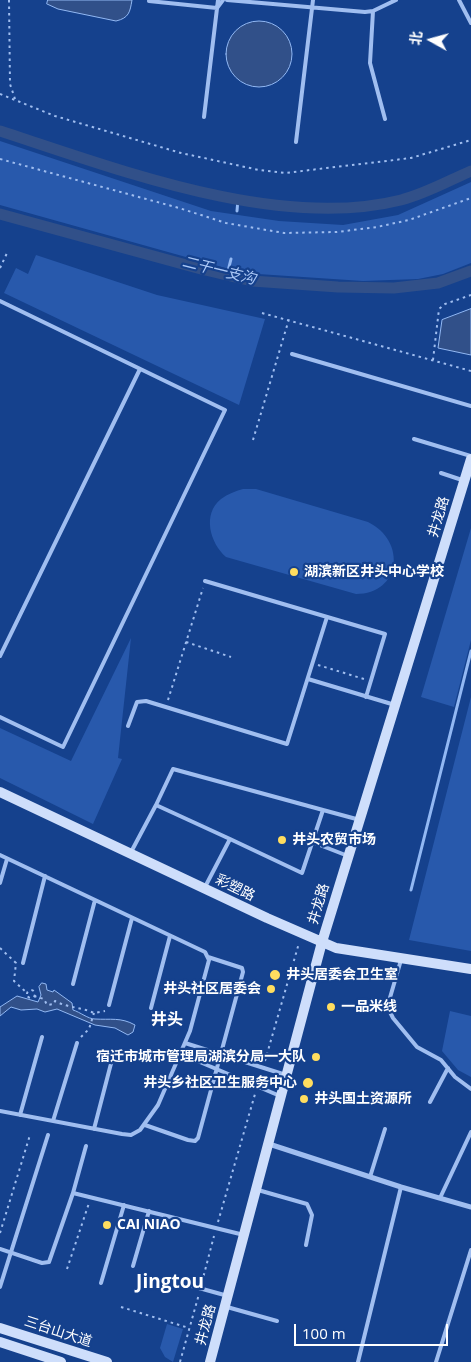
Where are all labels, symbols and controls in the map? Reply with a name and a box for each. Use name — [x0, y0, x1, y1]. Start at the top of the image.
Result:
north arrow — [406, 15, 456, 65]
text: 北 — [405, 30, 426, 46]
water label: 二干一支沟 — [180, 253, 258, 289]
street label: 井龙路 — [425, 494, 453, 540]
place label: 湖滨新区井头中心学校 — [304, 564, 444, 580]
marker: 湖滨新区井头中心学校 — [288, 566, 300, 578]
place label: 井头农贸市场 — [292, 832, 376, 848]
marker: 井头农贸市场 — [276, 834, 288, 846]
street label: 彩塑路 — [212, 871, 258, 905]
street label: 井龙路 — [305, 881, 333, 927]
place label: 井头居委会卫生室 — [286, 967, 398, 983]
marker: 井头居委会卫生室 — [268, 968, 282, 982]
place label: 井头社区居委会 — [163, 981, 261, 997]
marker: 井头社区居委会 — [265, 983, 277, 995]
place label: 一品米线 — [341, 999, 397, 1015]
marker: 一品米线 — [325, 1001, 337, 1013]
district label: 井头 — [151, 1010, 183, 1030]
place label: 宿迁市城市管理局湖滨分局一大队 — [96, 1049, 306, 1065]
marker: 宿迁市城市管理局湖滨分局一大队 — [310, 1051, 322, 1063]
place label: 井头乡社区卫生服务中心 — [143, 1075, 297, 1091]
marker: 井头乡社区卫生服务中心 — [301, 1076, 315, 1090]
place label: 井头国土资源所 — [314, 1091, 412, 1107]
marker: 井头国土资源所 — [298, 1093, 310, 1105]
place label: CAI NIAO — [117, 1217, 181, 1233]
marker: CAI NIAO — [101, 1219, 113, 1231]
district label: Jingtou — [136, 1272, 204, 1294]
street label: 井龙路 — [192, 1303, 220, 1347]
street label: 三台山大道 — [22, 1313, 94, 1351]
scale bar — [296, 1314, 450, 1346]
text: 100 m — [302, 1323, 346, 1343]

